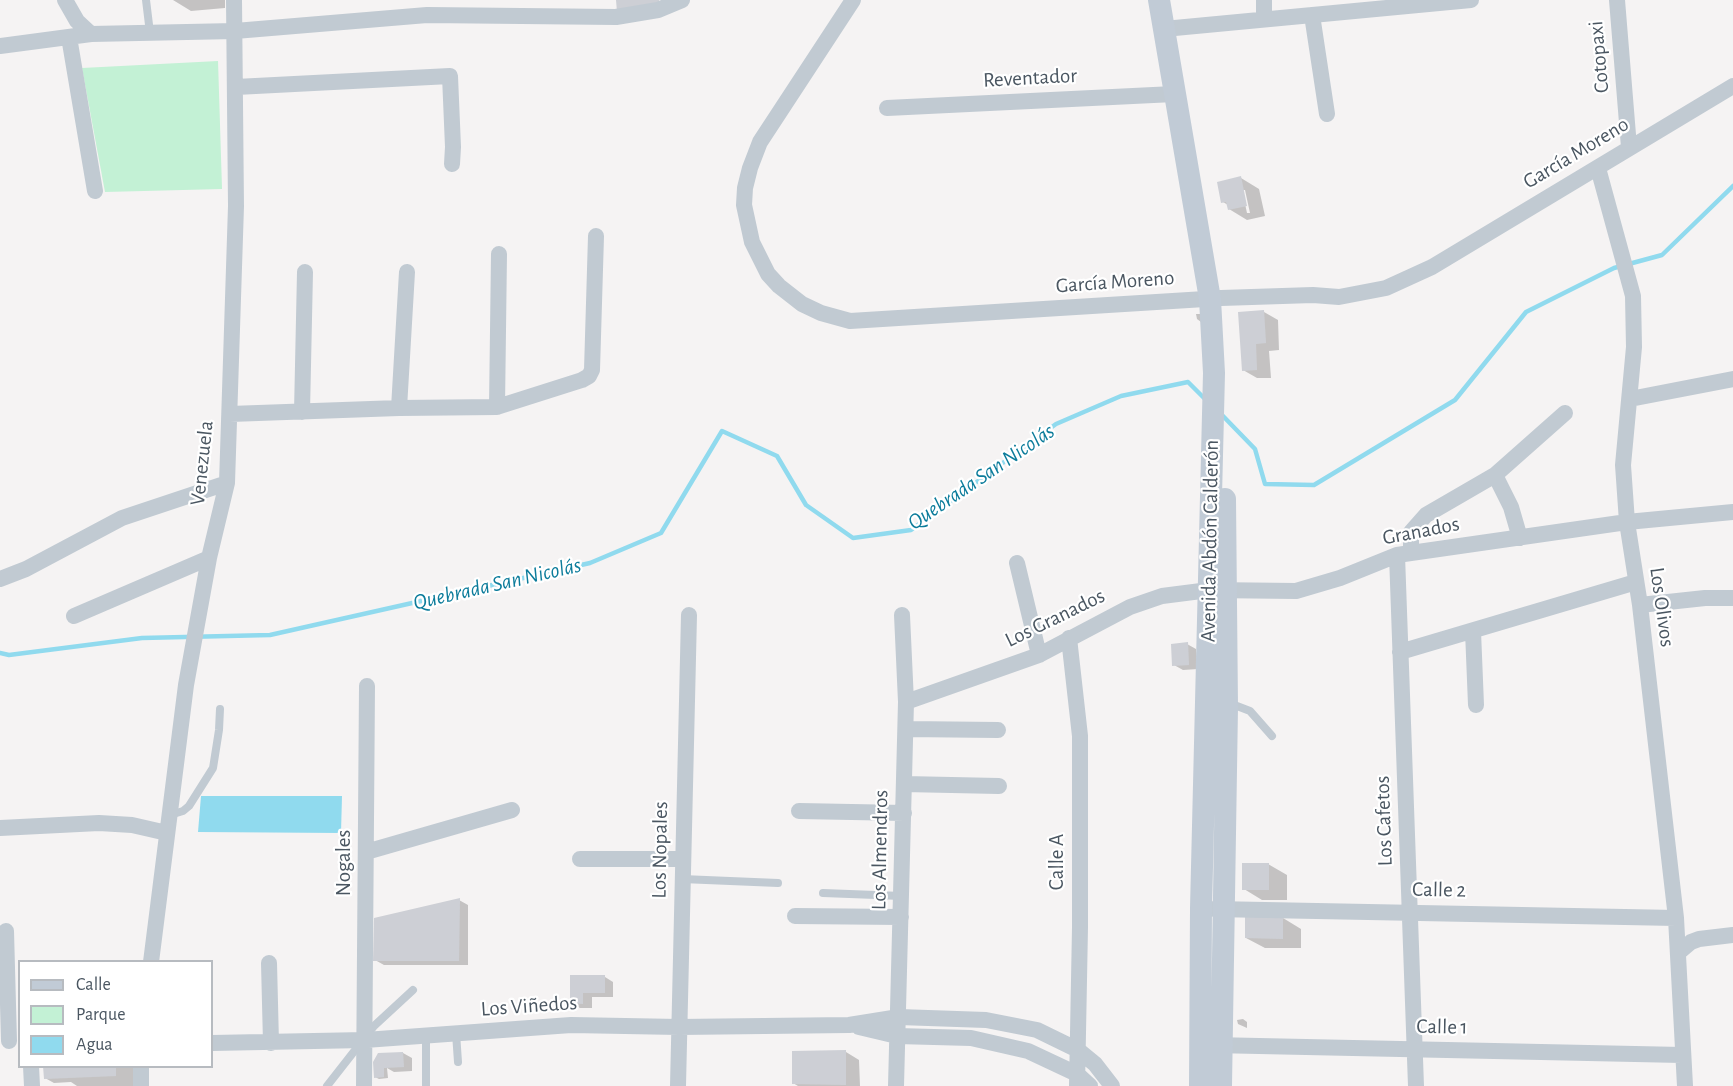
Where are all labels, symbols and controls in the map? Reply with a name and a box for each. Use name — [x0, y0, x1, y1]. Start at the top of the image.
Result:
street label: Cotopaxi — [1583, 20, 1615, 94]
street label: Reventador — [982, 63, 1078, 93]
street label: García Moreno — [1519, 112, 1633, 194]
street label: García Moreno — [1055, 265, 1175, 299]
water label: Quebrada San Nicolás — [903, 418, 1059, 536]
street label: Venezuela — [185, 419, 219, 507]
street label: Avenida Abdón Calderón — [1196, 440, 1224, 642]
street label: Granados — [1380, 511, 1462, 551]
water label: Quebrada San Nicolás — [411, 552, 583, 616]
street label: Los Olivos — [1644, 566, 1680, 648]
street label: Los Granados — [1001, 583, 1109, 653]
street label: Los Cafetos — [1370, 775, 1398, 867]
street label: Los Almendros — [866, 790, 894, 910]
street label: Los Nopales — [647, 801, 673, 899]
street label: Nogales — [331, 830, 357, 896]
street label: Calle A — [1044, 834, 1070, 890]
street label: Calle 2 — [1412, 877, 1466, 903]
legend — [18, 960, 213, 1068]
text: Calle — [76, 976, 111, 994]
street label: Los Viñedos — [480, 990, 578, 1022]
text: Parque — [76, 1006, 125, 1024]
street label: Calle 1 — [1416, 1014, 1468, 1040]
text: Agua — [76, 1036, 113, 1054]

